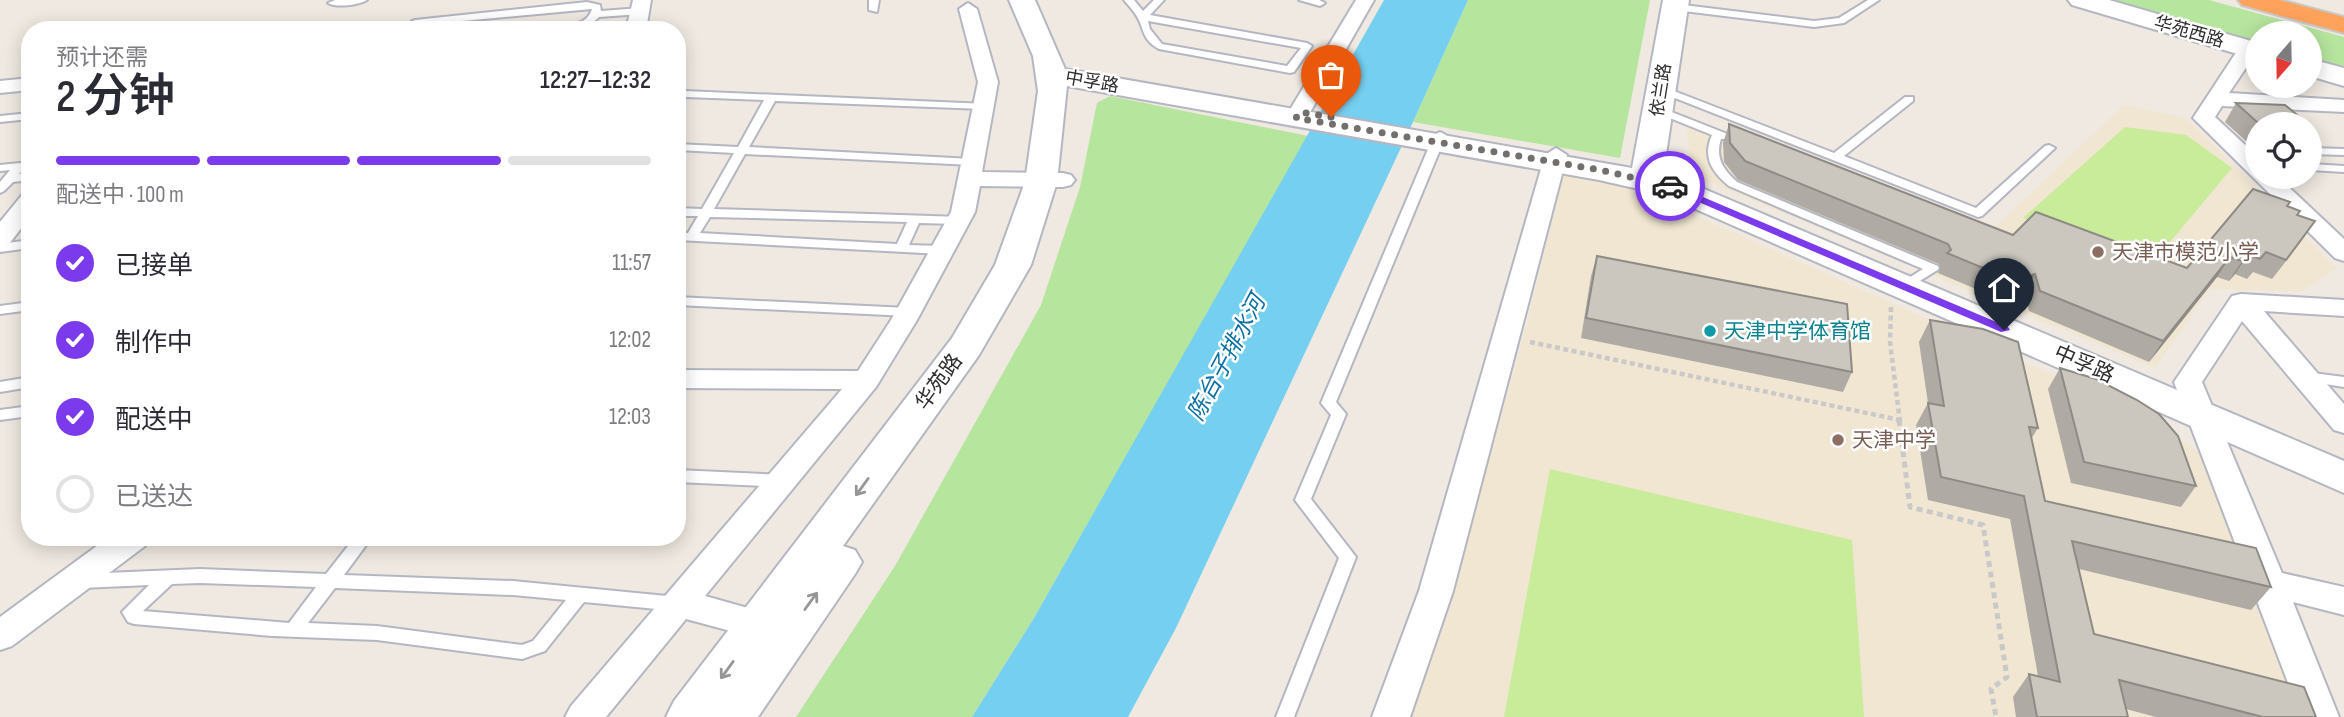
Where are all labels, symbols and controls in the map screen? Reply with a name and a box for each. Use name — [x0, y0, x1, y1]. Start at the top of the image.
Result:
street label: 华苑西路 — [2152, 12, 2226, 52]
north arrow — [2245, 21, 2322, 98]
map controls — [2245, 21, 2322, 189]
text: 预计还需 — [56, 44, 148, 72]
pin — [1301, 45, 1361, 117]
icon: bag — [1312, 56, 1350, 94]
street label: 依兰路 — [1646, 62, 1676, 118]
text: 12:27–12:32 — [540, 65, 651, 96]
street label: 中孚路 — [1064, 67, 1120, 97]
text: 2 分钟 — [56, 70, 175, 125]
button: locate — [2245, 112, 2322, 189]
courier — [1635, 151, 1705, 221]
icon: car — [1651, 167, 1689, 205]
text: 配送中 · 100 m — [56, 181, 184, 209]
place label: 天津市模范小学 — [2112, 240, 2259, 265]
icon: check — [56, 244, 94, 282]
marker: 天津市模范小学 — [2090, 244, 2106, 260]
text: 11:57 — [612, 249, 651, 277]
text: 已接单 — [115, 251, 193, 282]
pin — [1974, 258, 2034, 330]
icon: home — [1985, 269, 2023, 307]
water label: 陈台子排水河 — [1182, 287, 1274, 425]
place label: 天津中学体育馆 — [1724, 319, 1871, 344]
icon: check — [56, 321, 94, 359]
marker: 天津中学体育馆 — [1702, 323, 1718, 339]
text: 12:02 — [609, 326, 651, 354]
text: 制作中 — [115, 328, 193, 359]
street label: 中孚路 — [2050, 340, 2118, 388]
street label: 华苑路 — [910, 349, 968, 415]
icon: check — [56, 398, 94, 436]
text: 12:03 — [609, 403, 651, 431]
text: 配送中 — [115, 405, 193, 436]
place label: 天津中学 — [1852, 428, 1936, 453]
marker: 天津中学 — [1830, 432, 1846, 448]
one-way arrow — [855, 477, 870, 496]
text: 已送达 — [115, 482, 193, 513]
one-way arrow — [803, 592, 818, 611]
one-way arrow — [720, 660, 734, 679]

